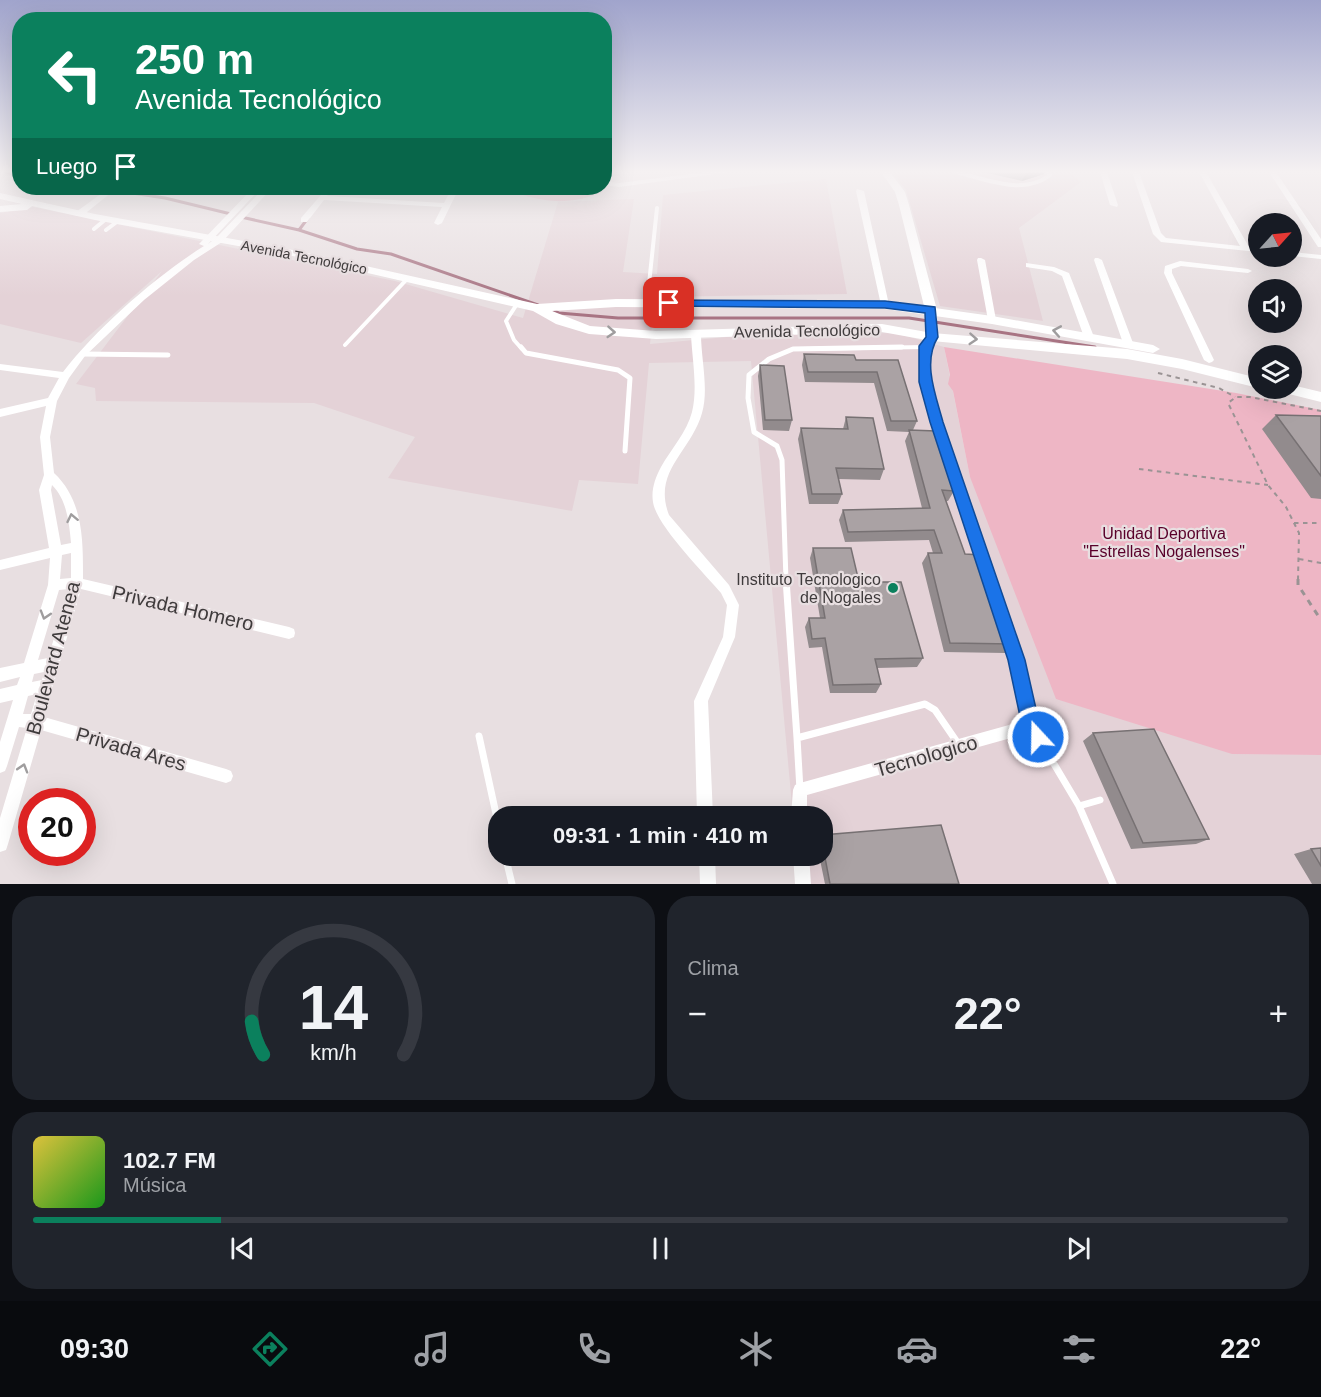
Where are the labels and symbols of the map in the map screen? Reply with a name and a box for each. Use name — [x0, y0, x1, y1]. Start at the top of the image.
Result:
north arrow — [1248, 213, 1302, 267]
street label: Avenida Tecnológico — [240, 237, 369, 277]
pin — [643, 277, 694, 328]
street label: Avenida Tecnológico — [734, 321, 880, 341]
one-way arrow — [1053, 325, 1063, 338]
one-way arrow — [607, 326, 616, 339]
one-way arrow — [969, 333, 978, 346]
one-way arrow — [66, 514, 79, 524]
park label: Unidad Deportiva "Estrellas Nogalenses" — [1083, 525, 1245, 560]
place label: Instituto Tecnologico de Nogales — [736, 571, 881, 606]
street label: Boulevard Atenea — [22, 578, 84, 737]
street label: Privada Homero — [110, 581, 256, 635]
marker: Instituto Tecnologico de Nogales — [886, 581, 900, 595]
one-way arrow — [40, 609, 52, 620]
position arrow — [1006, 705, 1070, 769]
street label: Privada Ares — [73, 723, 189, 775]
street label: Tecnologico — [872, 731, 980, 781]
one-way arrow — [16, 763, 28, 774]
speed limit sign: 20 — [18, 788, 96, 866]

